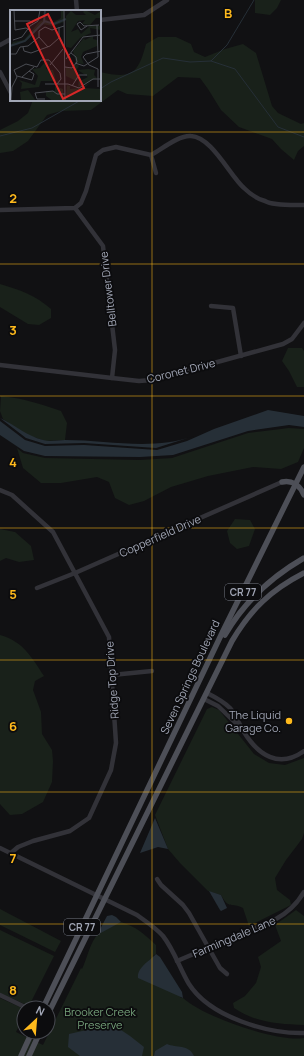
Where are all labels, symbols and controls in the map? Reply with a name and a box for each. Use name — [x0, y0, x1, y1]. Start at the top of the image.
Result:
text: B — [224, 4, 232, 22]
inset map — [10, 10, 101, 101]
text: 2 — [9, 189, 17, 207]
street label: Belltower Drive — [95, 250, 120, 327]
text: 3 — [9, 321, 17, 339]
street label: Coronet Drive — [145, 355, 217, 386]
text: 4 — [9, 453, 17, 471]
street label: Copperfield Drive — [117, 511, 203, 560]
road number: CR 77 — [225, 584, 261, 600]
text: 5 — [9, 585, 17, 603]
street label: Seven Springs Boulevard — [156, 617, 223, 736]
street label: Ridge Top Drive — [101, 640, 122, 719]
place label: The Liquid Garage Co. — [225, 707, 281, 735]
marker: The Liquid Garage Co. — [284, 716, 294, 726]
text: 6 — [9, 717, 17, 735]
text: 7 — [10, 849, 17, 867]
street label: Farmingdale Lane — [190, 912, 278, 961]
road number: CR 77 — [64, 919, 100, 935]
text: 8 — [9, 981, 17, 999]
north arrow — [16, 1000, 56, 1040]
text: N — [34, 1002, 48, 1019]
park label: Brooker Creek Preserve — [64, 1004, 136, 1032]

